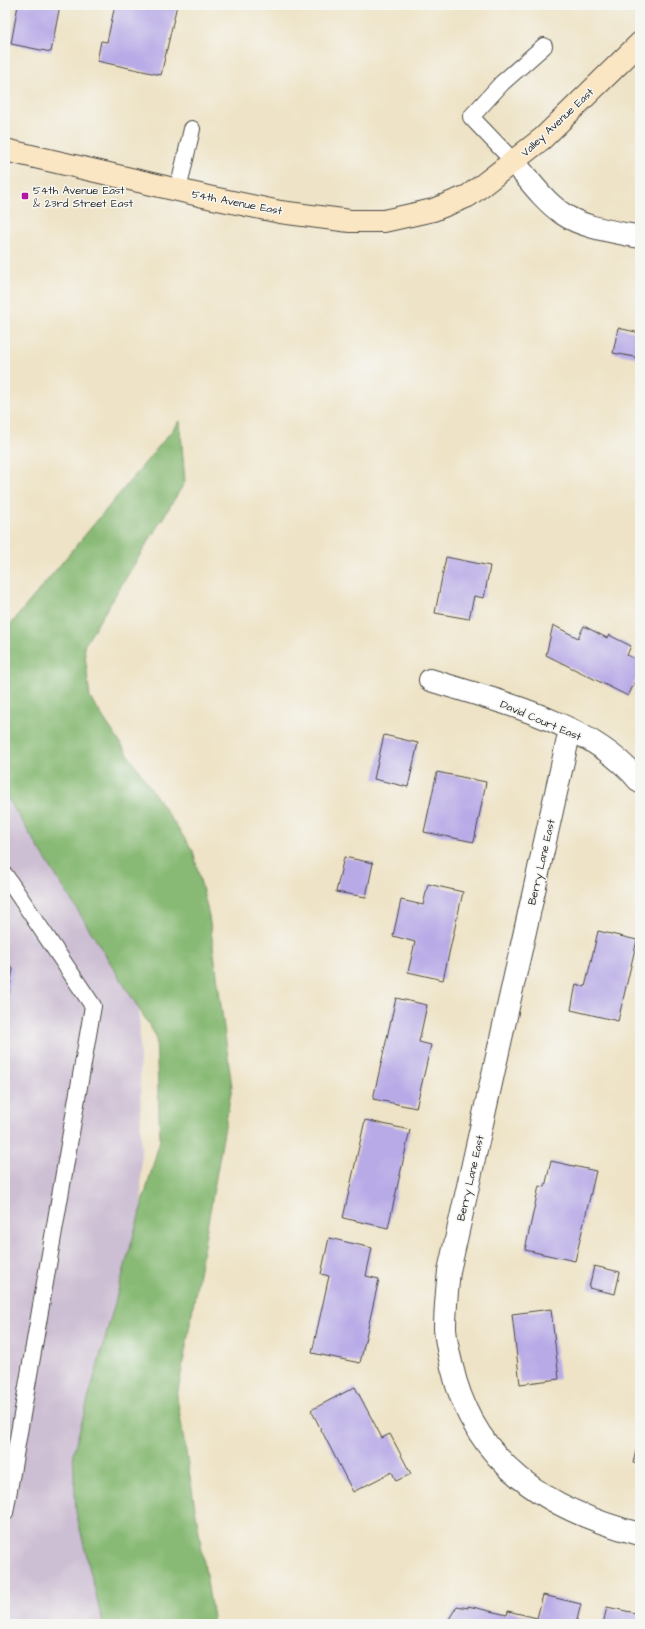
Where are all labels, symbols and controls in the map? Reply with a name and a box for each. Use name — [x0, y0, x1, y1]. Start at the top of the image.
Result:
street label: Valley Avenue East — [518, 84, 598, 161]
place label: 54th Avenue East & 23rd Street East — [33, 183, 134, 211]
street label: 54th Avenue East — [190, 186, 284, 219]
marker: 54th Avenue East & 23rd Street East — [20, 191, 30, 201]
street label: David Court East — [498, 697, 584, 745]
street label: Berry Lane East — [524, 817, 560, 907]
street label: Berry Lane East — [453, 1133, 489, 1223]

